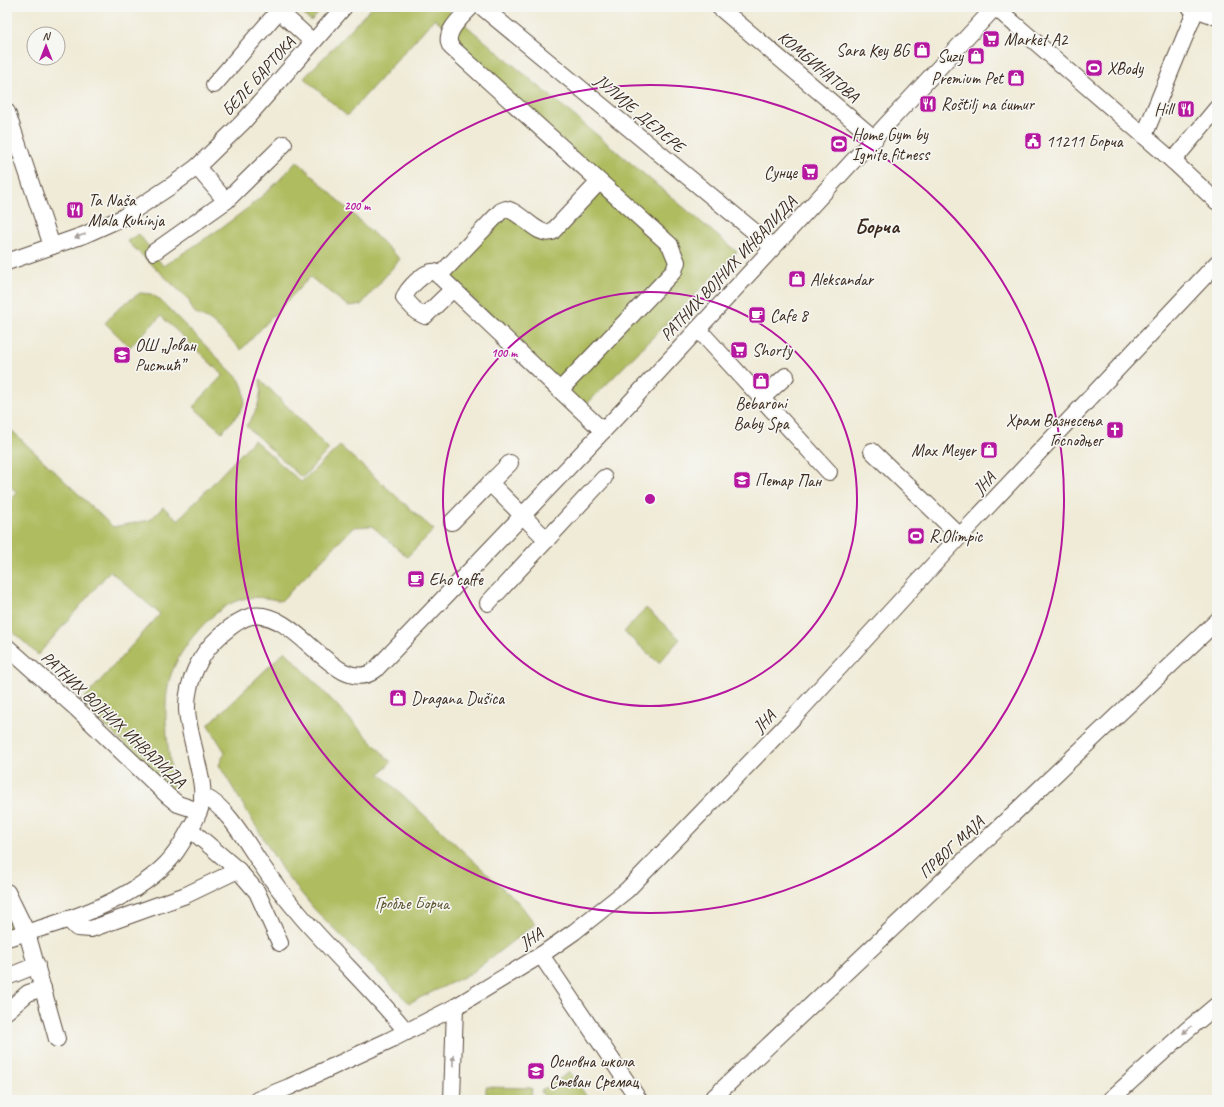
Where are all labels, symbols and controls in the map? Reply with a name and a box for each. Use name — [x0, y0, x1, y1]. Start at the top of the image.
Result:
north arrow — [26, 26, 66, 66]
street label: КОМБИНАТОВА — [774, 26, 864, 107]
text: N — [43, 29, 52, 43]
supermarket icon: Market A2 — [981, 29, 1001, 49]
place label: Market A2 — [1004, 29, 1069, 50]
street label: БЕЛЕ БАРТОКА — [217, 32, 300, 120]
place label: Sara Key BG — [836, 40, 911, 61]
shop icon: Sara Key BG — [912, 40, 932, 60]
place label: Suzy — [937, 46, 964, 67]
shop icon: Suzy — [966, 46, 986, 66]
sports icon: XBody — [1084, 58, 1104, 78]
place label: XBody — [1107, 58, 1144, 79]
place label: Premium Pet — [931, 68, 1005, 89]
shop icon: Premium Pet — [1006, 68, 1026, 88]
street label: ЈУЛИЈЕ ДЕЛЕРЕ — [590, 69, 690, 158]
restaurant icon: Roštilj na ćumur — [918, 94, 938, 114]
place label: Roštilj na ćumur — [941, 94, 1036, 115]
place label: Hill — [1154, 99, 1176, 120]
restaurant icon: Hill — [1176, 99, 1196, 119]
place label: Home Gym by Ignite fitness — [852, 124, 931, 165]
public building icon: 11211 Борча — [1023, 131, 1043, 151]
place label: 11211 Борча — [1046, 131, 1124, 152]
sports icon: Home Gym by Ignite fitness — [829, 134, 849, 154]
place label: Сунце — [764, 162, 798, 183]
supermarket icon: Сунце — [800, 162, 820, 182]
place label: Ta Naša Mala Kuhinja — [88, 190, 165, 231]
street label: РАТНИХ ВОЈНИХ ИНВАЛИДА — [656, 191, 801, 345]
text: 200 m — [344, 198, 371, 214]
restaurant icon: Ta Naša Mala Kuhinja — [65, 200, 85, 220]
district label: Борча — [855, 213, 901, 239]
one-way arrow — [73, 234, 85, 240]
shop icon: Aleksandar — [787, 269, 807, 289]
place label: Aleksandar — [810, 269, 875, 290]
cafe icon: Cafe 8 — [747, 305, 767, 325]
place label: Cafe 8 — [770, 305, 810, 326]
place label: ОШ „Јован Ристић” — [135, 335, 197, 376]
supermarket icon: Shorty — [729, 340, 749, 360]
place label: Shorty — [752, 340, 793, 361]
school or university icon: ОШ „Јован Ристић” — [112, 345, 132, 365]
text: 100 m — [491, 345, 518, 361]
shop icon: Bebaroni Baby Spa — [751, 371, 771, 391]
place label: Bebaroni Baby Spa — [733, 393, 790, 434]
place label: Храм Вазнесења Господњег — [1006, 410, 1104, 451]
church icon: Храм Вазнесења Господњег — [1105, 420, 1125, 440]
place label: Max Meyer — [911, 440, 978, 461]
shop icon: Max Meyer — [979, 440, 999, 460]
street label: ЈНА — [968, 467, 1001, 500]
school or university icon: Петар Пан — [732, 470, 752, 490]
place label: Петар Пан — [755, 470, 823, 491]
centre of rings — [643, 492, 657, 506]
sports icon: R.Olimpic — [906, 526, 926, 546]
place label: R.Olimpic — [929, 526, 983, 547]
cafe icon: Eho caffe — [406, 569, 426, 589]
place label: Eho caffe — [429, 569, 484, 590]
street label: РАТНИХ ВОЈНИХ ИНВАЛИДА — [37, 647, 191, 792]
shop icon: Dragana Dušica — [388, 688, 408, 708]
place label: Dragana Dušica — [411, 688, 505, 709]
street label: ЈНА — [748, 705, 781, 738]
street label: ПРВОГ МАЈА — [914, 811, 989, 883]
park label: Гробље Борча — [375, 893, 451, 914]
street label: ЈНА — [515, 922, 548, 954]
one-way arrow — [1182, 1026, 1192, 1035]
place label: Основна школа Стеван Сремац — [549, 1051, 640, 1092]
one-way arrow — [450, 1055, 457, 1067]
school or university icon: Основна школа Стеван Сремац — [526, 1061, 546, 1081]

